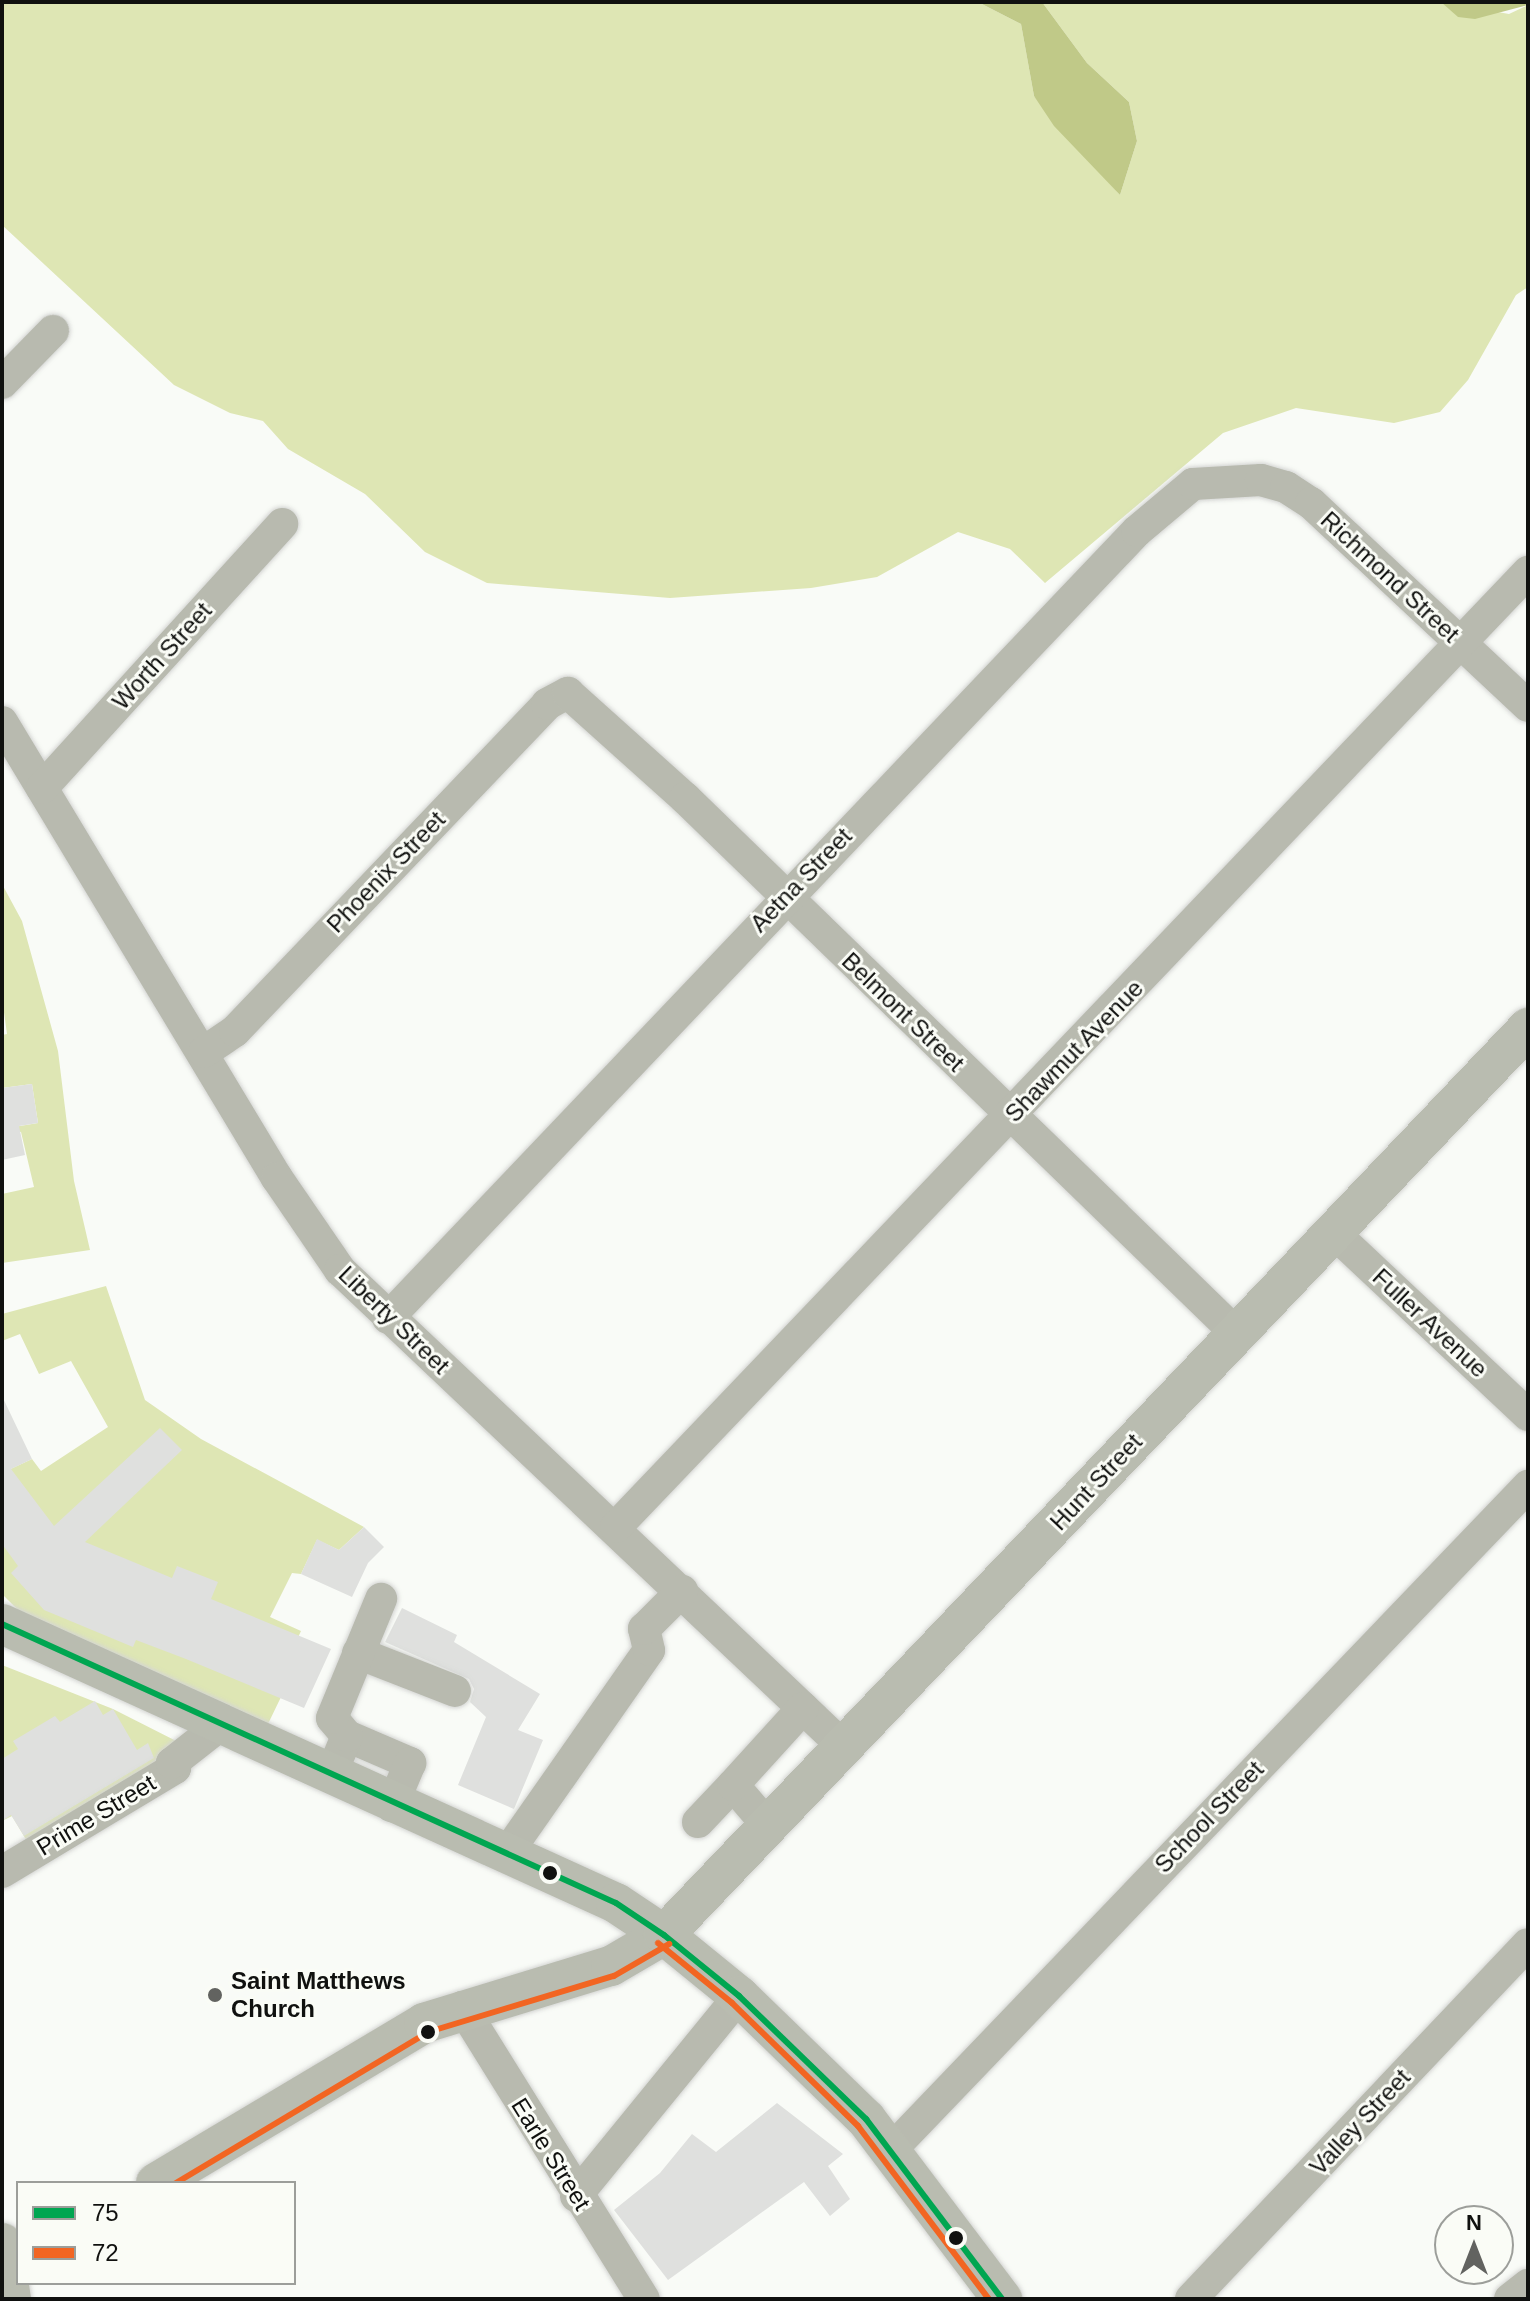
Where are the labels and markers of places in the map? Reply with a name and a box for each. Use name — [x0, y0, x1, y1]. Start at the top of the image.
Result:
unlabelled marker — [542, 1865, 558, 1881]
place label: Saint Matthews Church — [231, 1967, 406, 2023]
marker: Saint Matthews Church — [206, 1986, 224, 2004]
unlabelled marker — [420, 2024, 436, 2040]
unlabelled marker — [948, 2230, 964, 2246]

